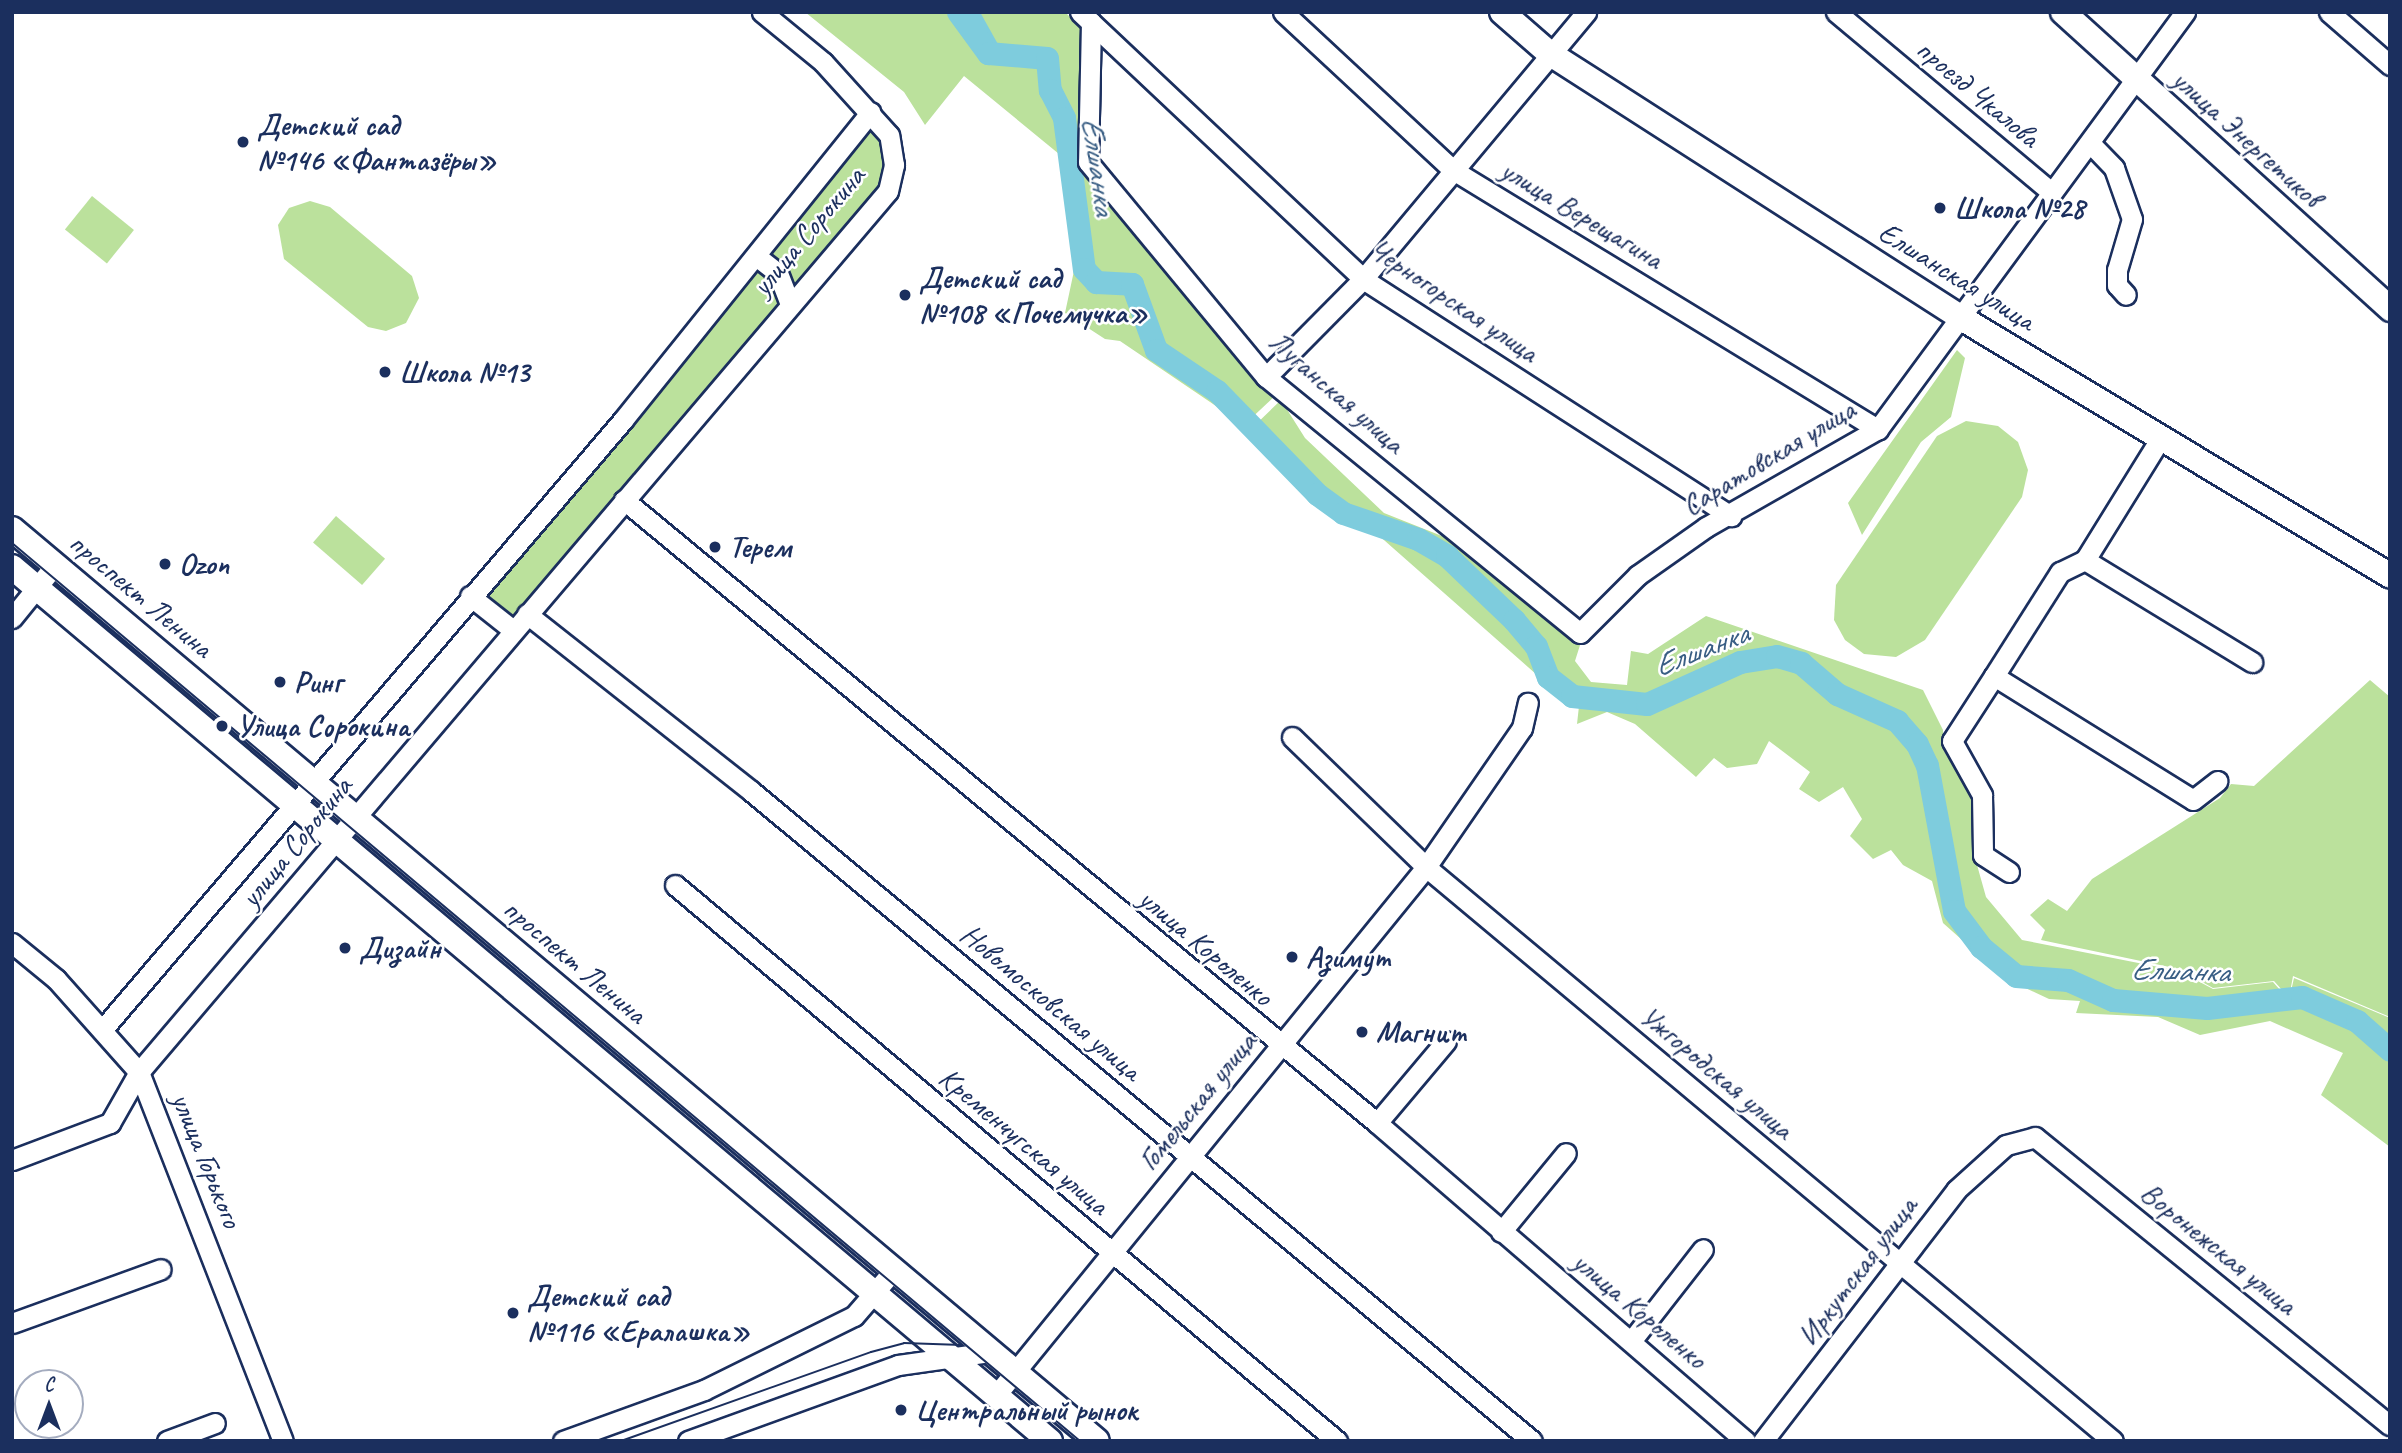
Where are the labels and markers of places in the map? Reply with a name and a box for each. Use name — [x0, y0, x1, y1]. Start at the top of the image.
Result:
place label: Детский сад №146 «Фантазёры» — [257, 107, 497, 178]
marker: Детский сад №146 «Фантазёры» — [235, 134, 251, 150]
place label: Школа №28 — [1954, 190, 2085, 226]
marker: Школа №28 — [1932, 200, 1948, 216]
place label: Детский сад №108 «Почемучка» — [919, 260, 1148, 330]
marker: Детский сад №108 «Почемучка» — [897, 287, 913, 303]
place label: Школа №13 — [399, 354, 530, 390]
marker: Школа №13 — [377, 364, 393, 380]
place label: Терем — [729, 529, 791, 565]
marker: Терем — [707, 539, 723, 555]
place label: Ozon — [179, 546, 229, 582]
marker: Ozon — [157, 556, 173, 572]
place label: Ринг — [294, 664, 342, 700]
marker: Ринг — [272, 674, 288, 690]
place label: Улица Сорокина — [236, 708, 406, 744]
marker: Улица Сорокина — [214, 718, 230, 734]
place label: Дизайн — [359, 930, 441, 966]
place label: Азимут — [1306, 939, 1391, 975]
marker: Дизайн — [337, 940, 353, 956]
marker: Азимут — [1284, 949, 1300, 965]
place label: Магнит — [1376, 1014, 1467, 1050]
marker: Магнит — [1354, 1024, 1370, 1040]
place label: Детский сад №116 «Ералашка» — [527, 1278, 750, 1348]
marker: Детский сад №116 «Ералашка» — [505, 1305, 521, 1321]
place label: Центральный рынок — [915, 1392, 1138, 1428]
marker: Центральный рынок — [893, 1402, 909, 1418]

